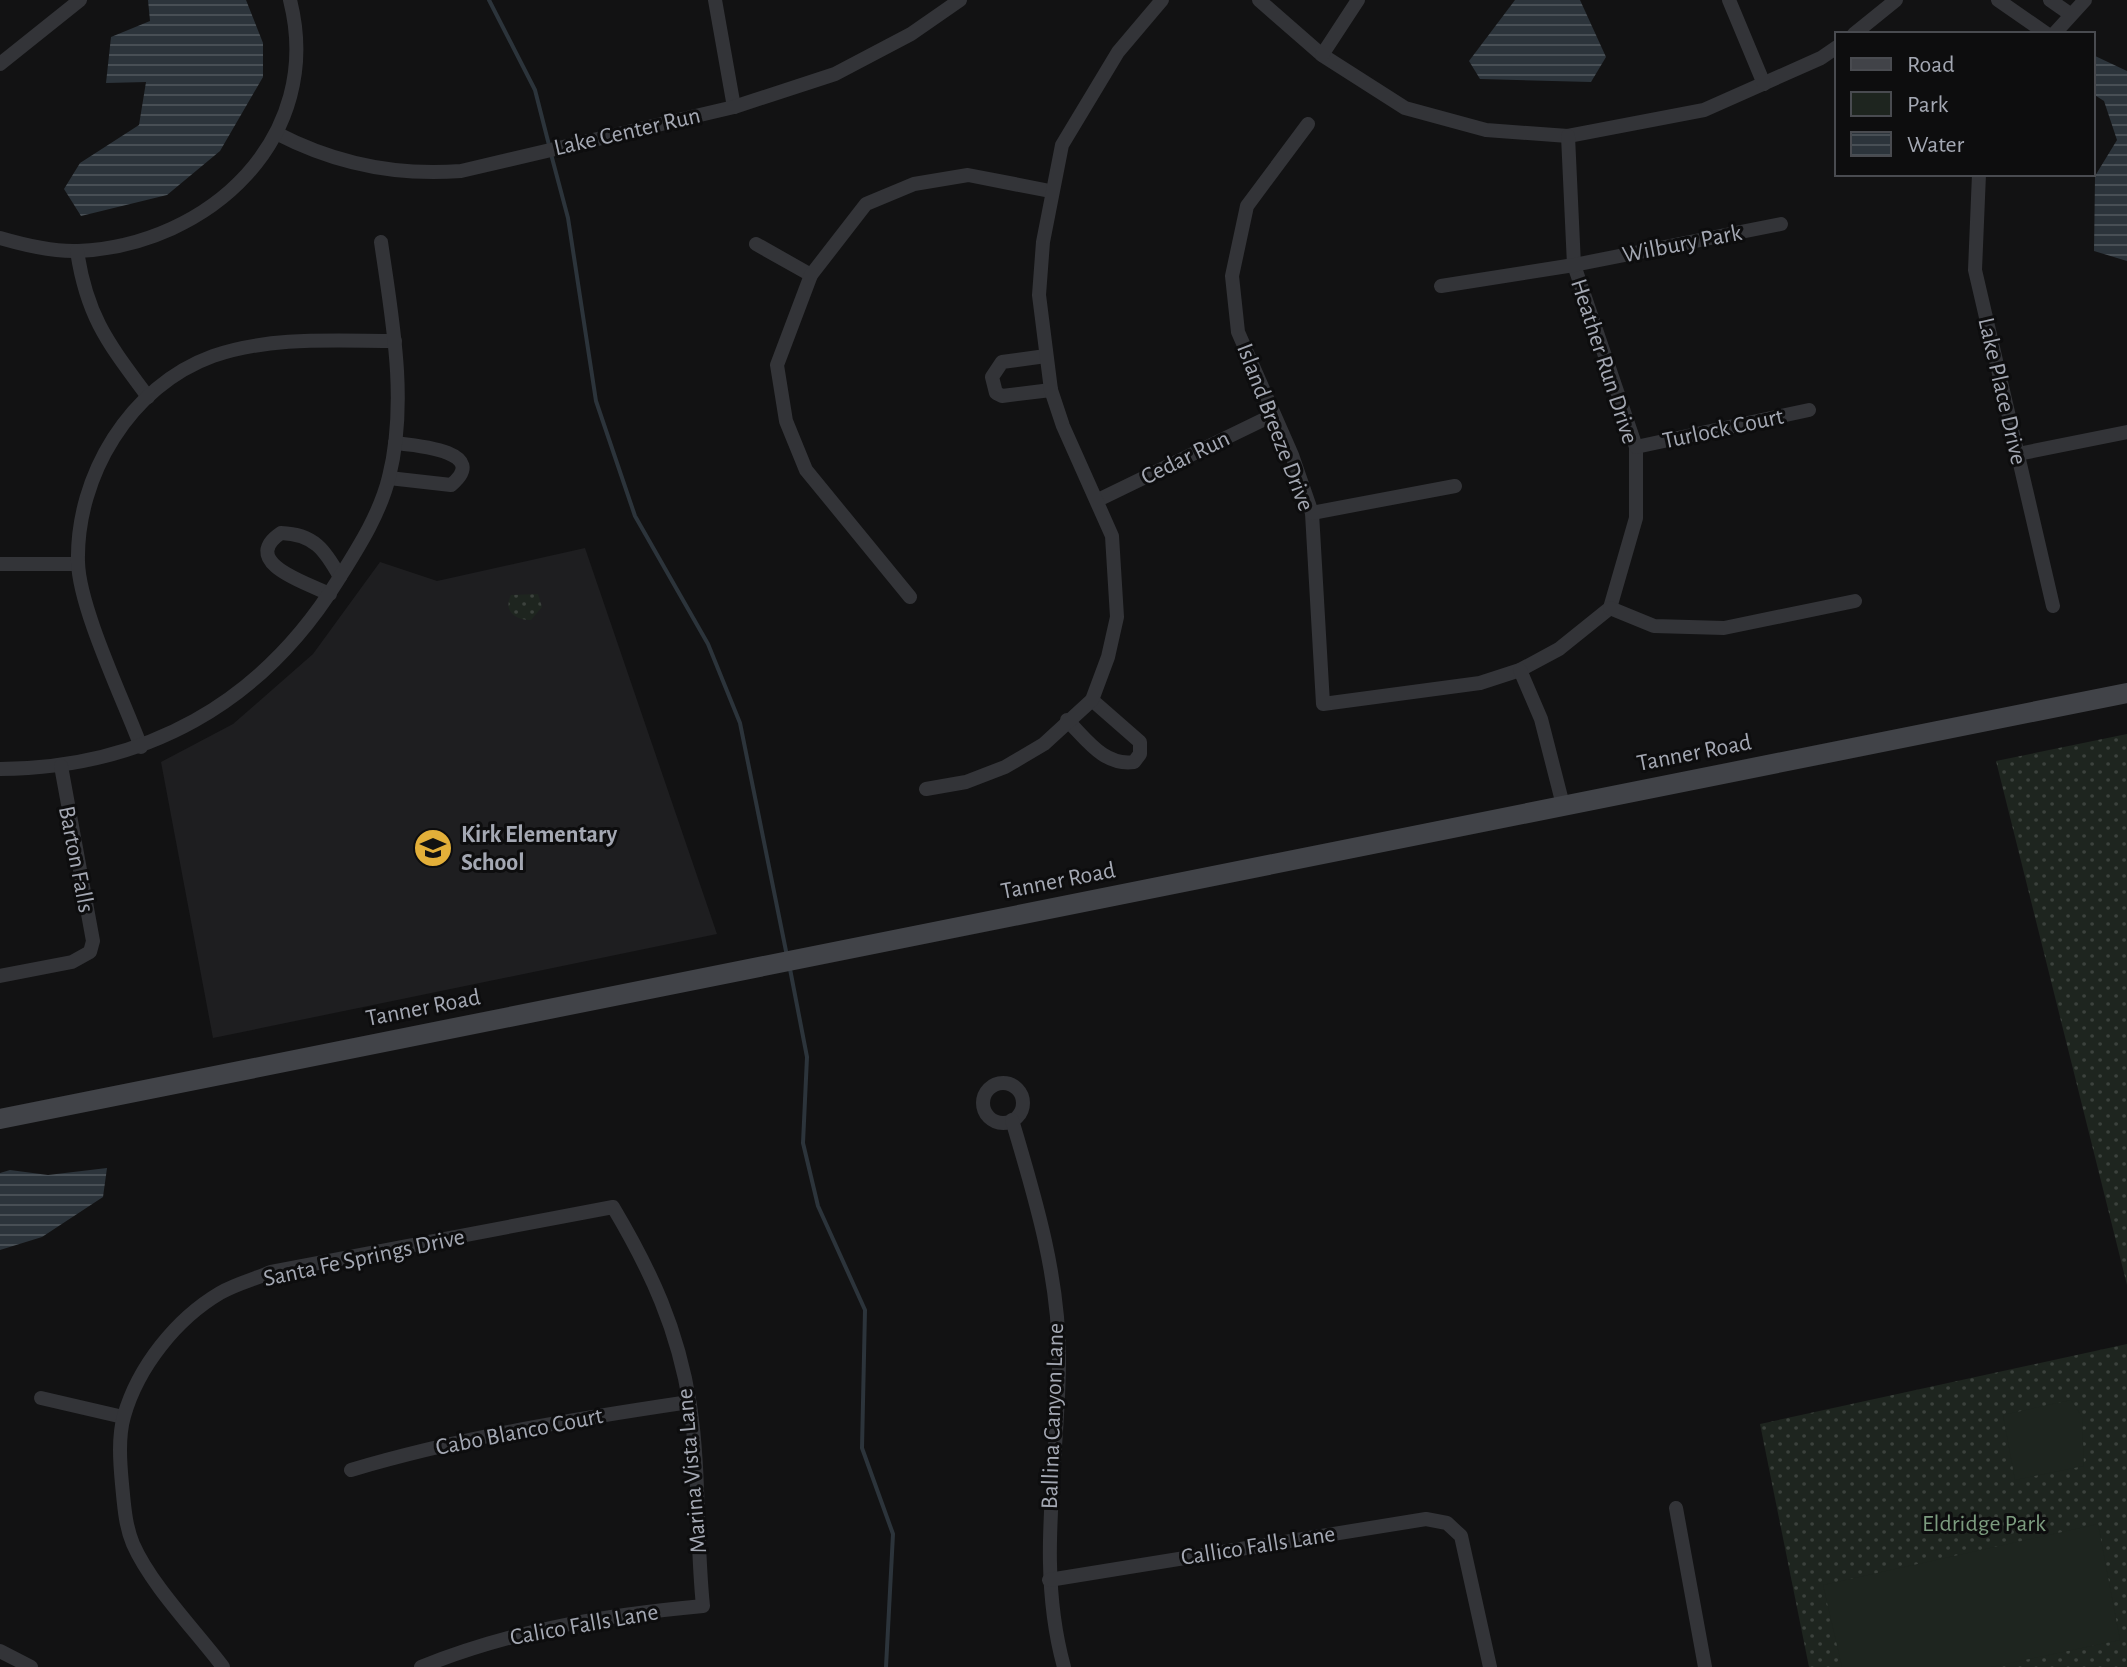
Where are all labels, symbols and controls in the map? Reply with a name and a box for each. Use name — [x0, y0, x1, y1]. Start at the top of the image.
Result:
legend — [1835, 32, 2095, 176]
text: Road — [1907, 53, 1955, 77]
text: Park — [1907, 93, 1948, 117]
street label: Lake Center Run — [552, 103, 703, 160]
text: Water — [1907, 133, 1965, 157]
street label: Wilbury Park — [1620, 221, 1744, 267]
street label: Heather Run Drive — [1566, 276, 1642, 447]
street label: Lake Place Drive — [1973, 315, 2031, 467]
street label: Island Breeze Drive — [1232, 340, 1318, 514]
street label: Turlock Court — [1661, 404, 1786, 453]
street label: Cedar Run — [1137, 426, 1234, 490]
street label: Tanner Road — [1635, 730, 1753, 776]
street label: Barton Falls — [54, 804, 98, 915]
place label: Kirk Elementary School — [461, 823, 617, 875]
school or university icon: Kirk Elementary School — [412, 827, 454, 869]
street label: Tanner Road — [999, 858, 1117, 904]
street label: Tanner Road — [364, 985, 482, 1031]
street label: Santa Fe Springs Drive — [261, 1225, 467, 1291]
street label: Ballina Canyon Lane — [1038, 1322, 1068, 1510]
street label: Marina Vista Lane — [673, 1387, 711, 1555]
street label: Cabo Blanco Court — [434, 1404, 605, 1460]
park label: Eldridge Park — [1922, 1512, 2046, 1536]
street label: Callico Falls Lane — [1179, 1522, 1337, 1570]
street label: Calico Falls Lane — [508, 1600, 660, 1650]

